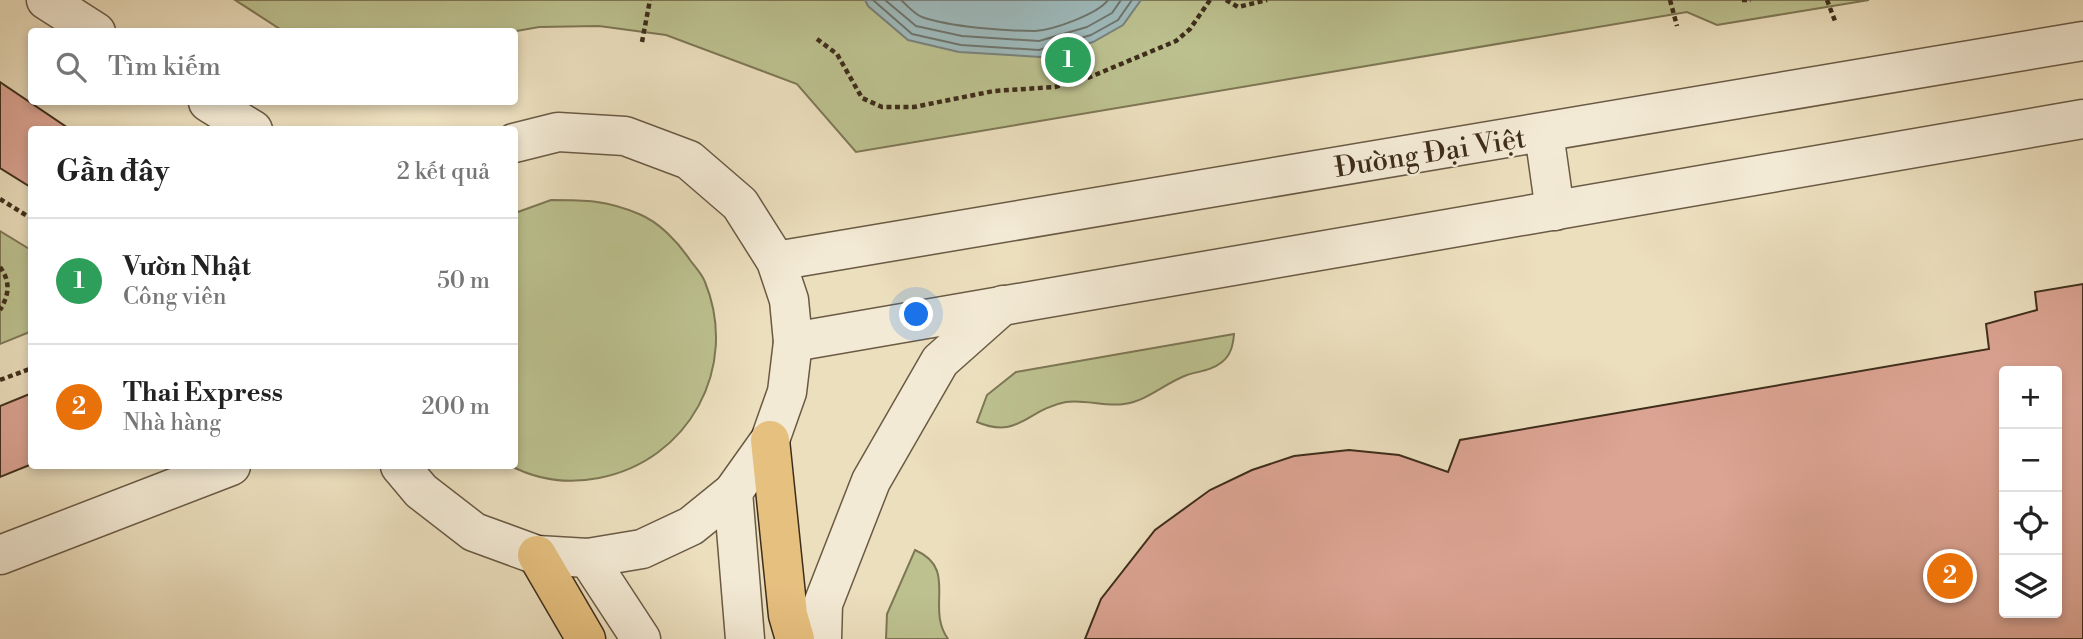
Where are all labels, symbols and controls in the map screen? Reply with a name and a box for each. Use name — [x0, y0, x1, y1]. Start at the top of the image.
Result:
search box — [28, 28, 518, 105]
pin: 1 — [1045, 34, 1091, 86]
icon: search — [52, 48, 90, 86]
text: Tìm kiếm — [108, 51, 221, 83]
street label: Đường Đại Việt — [1332, 121, 1528, 186]
text: Gần đây — [56, 153, 169, 191]
text: 2 kết quả — [397, 158, 490, 186]
text: Vườn Nhật — [123, 251, 251, 283]
text: 1 — [73, 267, 85, 295]
text: 50 m — [437, 267, 490, 295]
text: Công viên — [123, 283, 226, 311]
your location — [899, 297, 933, 331]
map controls — [1999, 366, 2062, 618]
button: + — [1999, 366, 2062, 429]
text: Thai Express — [123, 377, 283, 409]
text: 2 — [72, 393, 86, 421]
text: 200 m — [422, 393, 490, 421]
text: Nhà hàng — [123, 409, 221, 437]
button: − — [1999, 429, 2062, 492]
button: locate — [1999, 492, 2062, 555]
pin: 2 — [1927, 550, 1973, 602]
button: layers — [1999, 555, 2062, 618]

